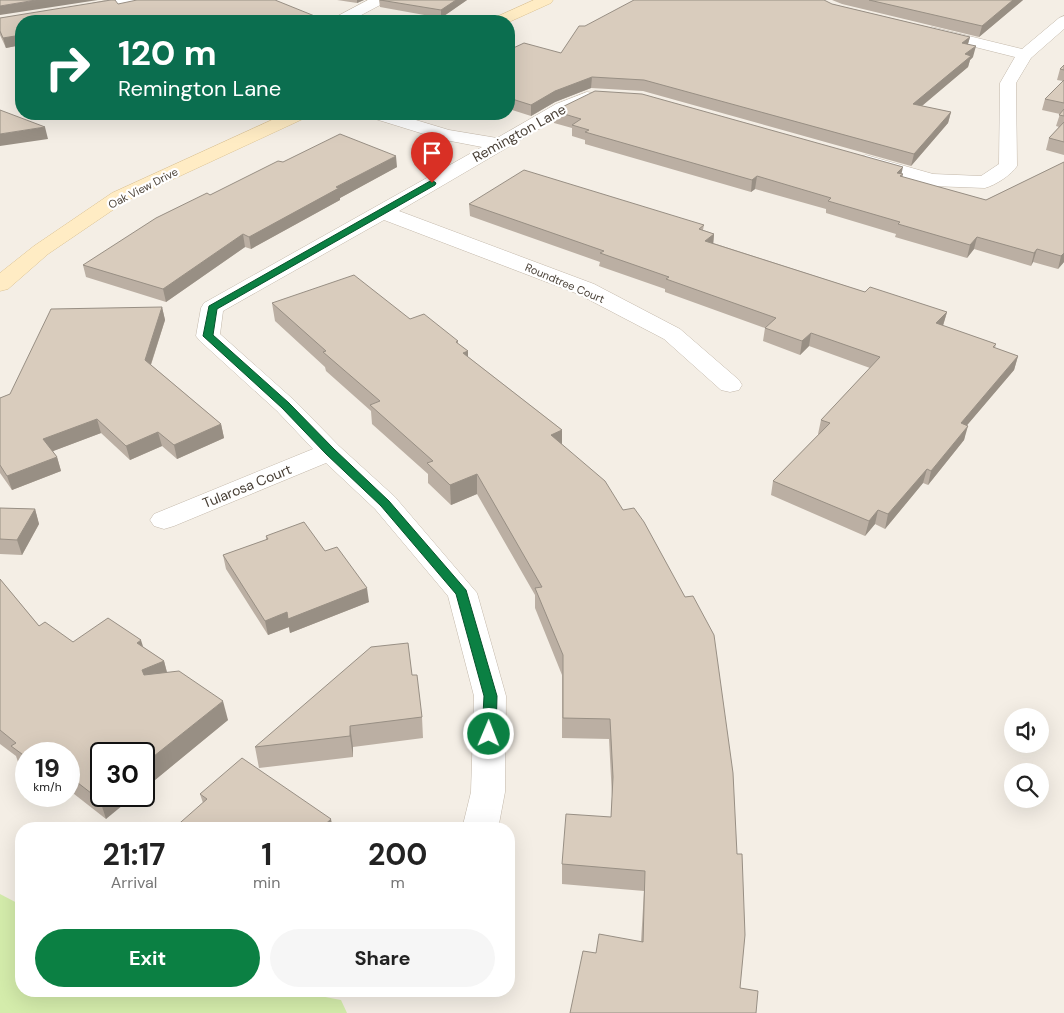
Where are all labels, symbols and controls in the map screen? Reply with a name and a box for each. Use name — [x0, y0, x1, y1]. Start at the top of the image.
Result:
text: 120 m — [118, 30, 217, 76]
icon: right — [35, 35, 100, 100]
text: Remington Lane — [118, 74, 281, 103]
street label: Remington Lane — [469, 100, 569, 166]
pin — [411, 132, 453, 183]
icon: arrive — [418, 139, 446, 167]
street label: Oak View Drive — [106, 164, 180, 212]
street label: Roundtree Court — [523, 260, 607, 306]
street label: Tularosa Court — [200, 460, 294, 512]
position arrow — [462, 707, 514, 759]
map controls — [1004, 708, 1049, 808]
button: sound — [1004, 708, 1049, 753]
speed limit sign: 30 — [90, 742, 155, 807]
text: 19 — [35, 752, 60, 785]
button: search — [1004, 763, 1049, 808]
text: km/h — [33, 779, 62, 795]
text: 21:17 — [103, 835, 165, 874]
text: 1 — [261, 835, 272, 874]
text: 200 — [368, 835, 427, 874]
text: Arrival — [111, 872, 157, 893]
text: min — [253, 872, 280, 893]
text: m — [391, 872, 405, 893]
button: Exit — [35, 929, 260, 987]
button: Share — [270, 929, 495, 987]

